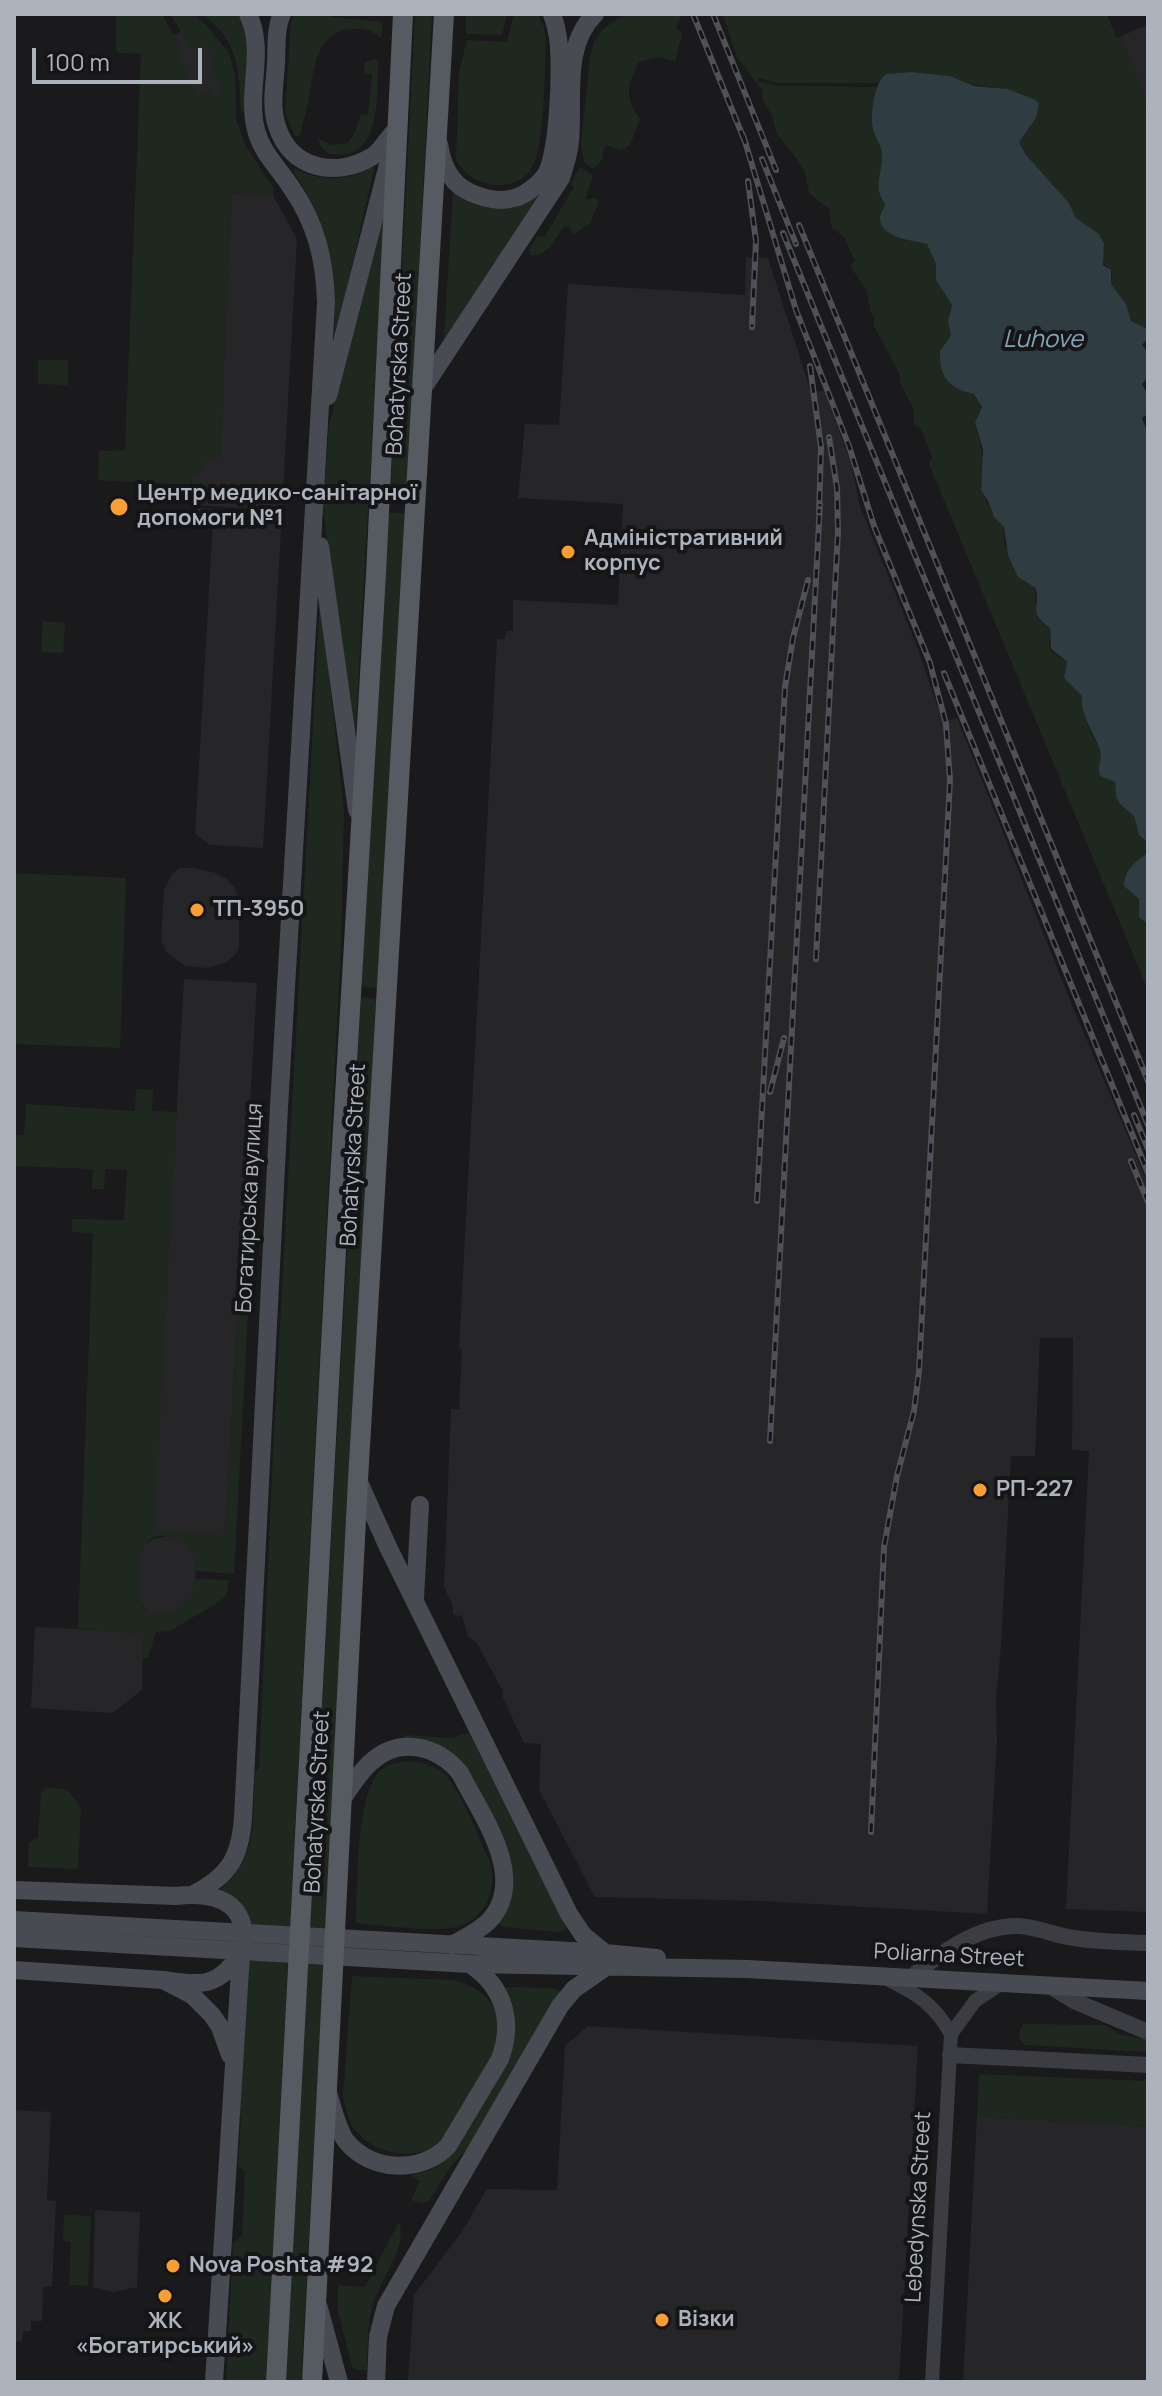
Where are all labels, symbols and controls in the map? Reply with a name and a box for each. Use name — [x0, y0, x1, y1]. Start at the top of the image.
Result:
scale bar — [36, 32, 206, 82]
text: 100 m — [46, 45, 110, 78]
street label: Bohatyrska Street — [382, 272, 418, 456]
water label: Luhove — [1003, 326, 1083, 354]
place label: Центр медико-санітарної допомоги №1 — [137, 481, 417, 532]
marker: Центр медико-санітарної допомоги №1 — [108, 496, 130, 518]
place label: Адміністративний корпус — [584, 526, 783, 578]
marker: Адміністративний корпус — [559, 543, 577, 561]
place label: ТП-3950 — [213, 897, 304, 923]
marker: ТП-3950 — [188, 901, 206, 919]
street label: Bohatyrska Street — [336, 1063, 372, 1247]
street label: Богатирська вулиця — [231, 1102, 269, 1314]
place label: РП-227 — [996, 1477, 1073, 1503]
marker: РП-227 — [971, 1481, 989, 1499]
street label: Bohatyrska Street — [300, 1710, 336, 1894]
street label: Poliarna Street — [873, 1939, 1025, 1973]
street label: Lebedynska Street — [901, 2111, 937, 2303]
place label: Nova Poshta #92 — [189, 2253, 373, 2279]
marker: Nova Poshta #92 — [164, 2257, 182, 2275]
marker: ЖК «Богатирський» — [156, 2287, 174, 2305]
place label: Візки — [678, 2307, 735, 2333]
place label: ЖК «Богатирський» — [76, 2309, 254, 2360]
marker: Візки — [653, 2311, 671, 2329]

